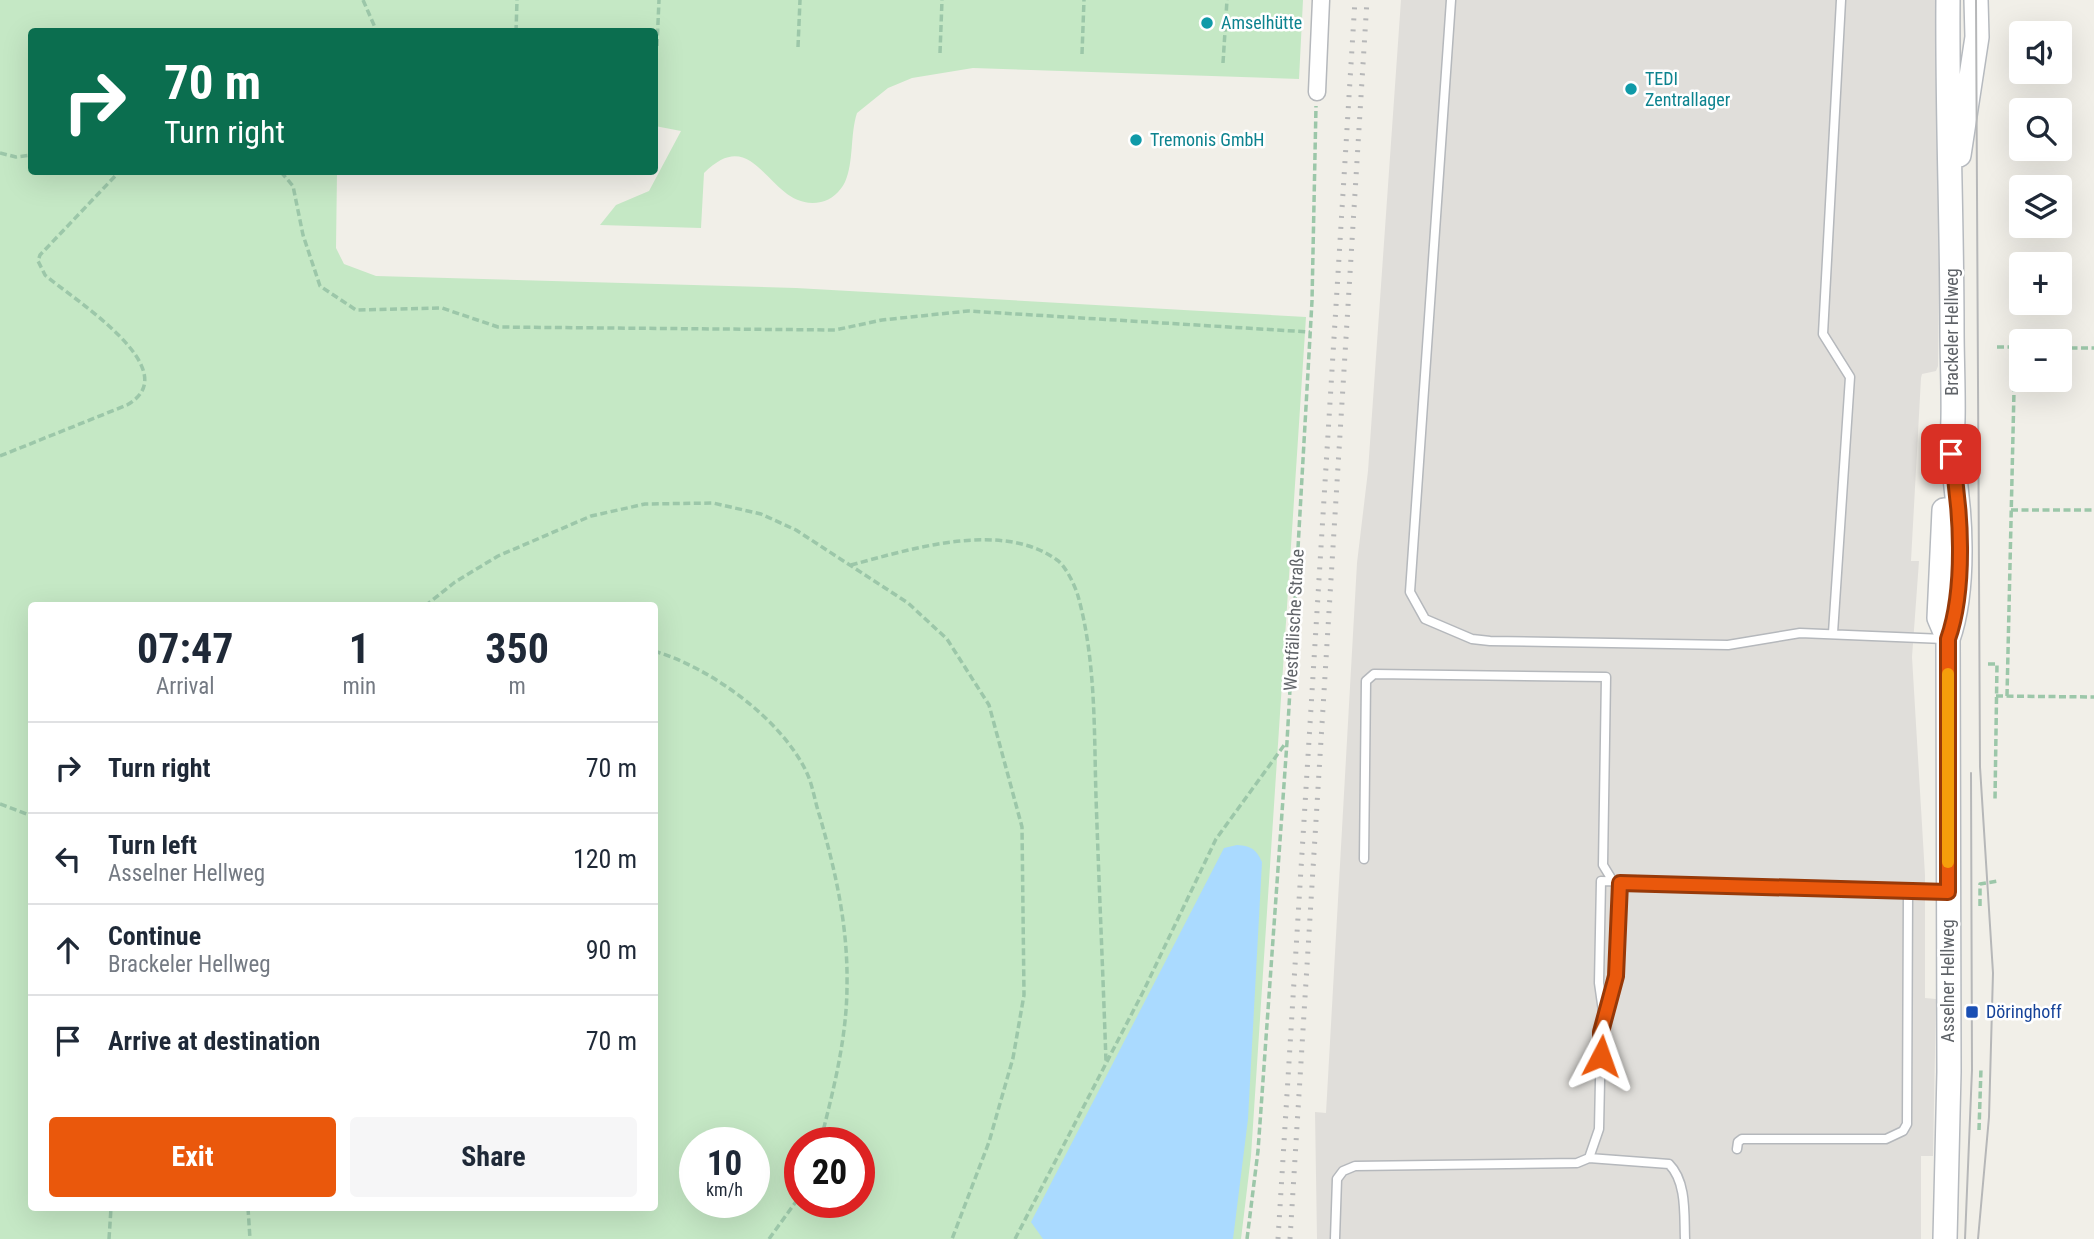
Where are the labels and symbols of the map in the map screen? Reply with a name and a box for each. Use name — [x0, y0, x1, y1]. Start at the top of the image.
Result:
place label: Amselhütte — [1221, 12, 1302, 33]
marker: Amselhütte — [1199, 15, 1215, 31]
place label: TEDI Zentrallager — [1645, 68, 1731, 110]
marker: TEDI Zentrallager — [1623, 81, 1639, 97]
place label: Tremonis GmbH — [1150, 129, 1264, 150]
marker: Tremonis GmbH — [1128, 132, 1144, 148]
street label: Brackeler Hellweg — [1941, 268, 1962, 396]
pin — [1921, 424, 1981, 484]
street label: Westfälische Straße — [1279, 549, 1308, 691]
street label: Asselner Hellweg — [1937, 919, 1958, 1043]
place label: Döringhoff — [1986, 1001, 2062, 1022]
marker: Döringhoff — [1964, 1004, 1980, 1020]
position arrow — [1564, 1019, 1638, 1093]
speed limit sign: 20 — [784, 1127, 875, 1218]

